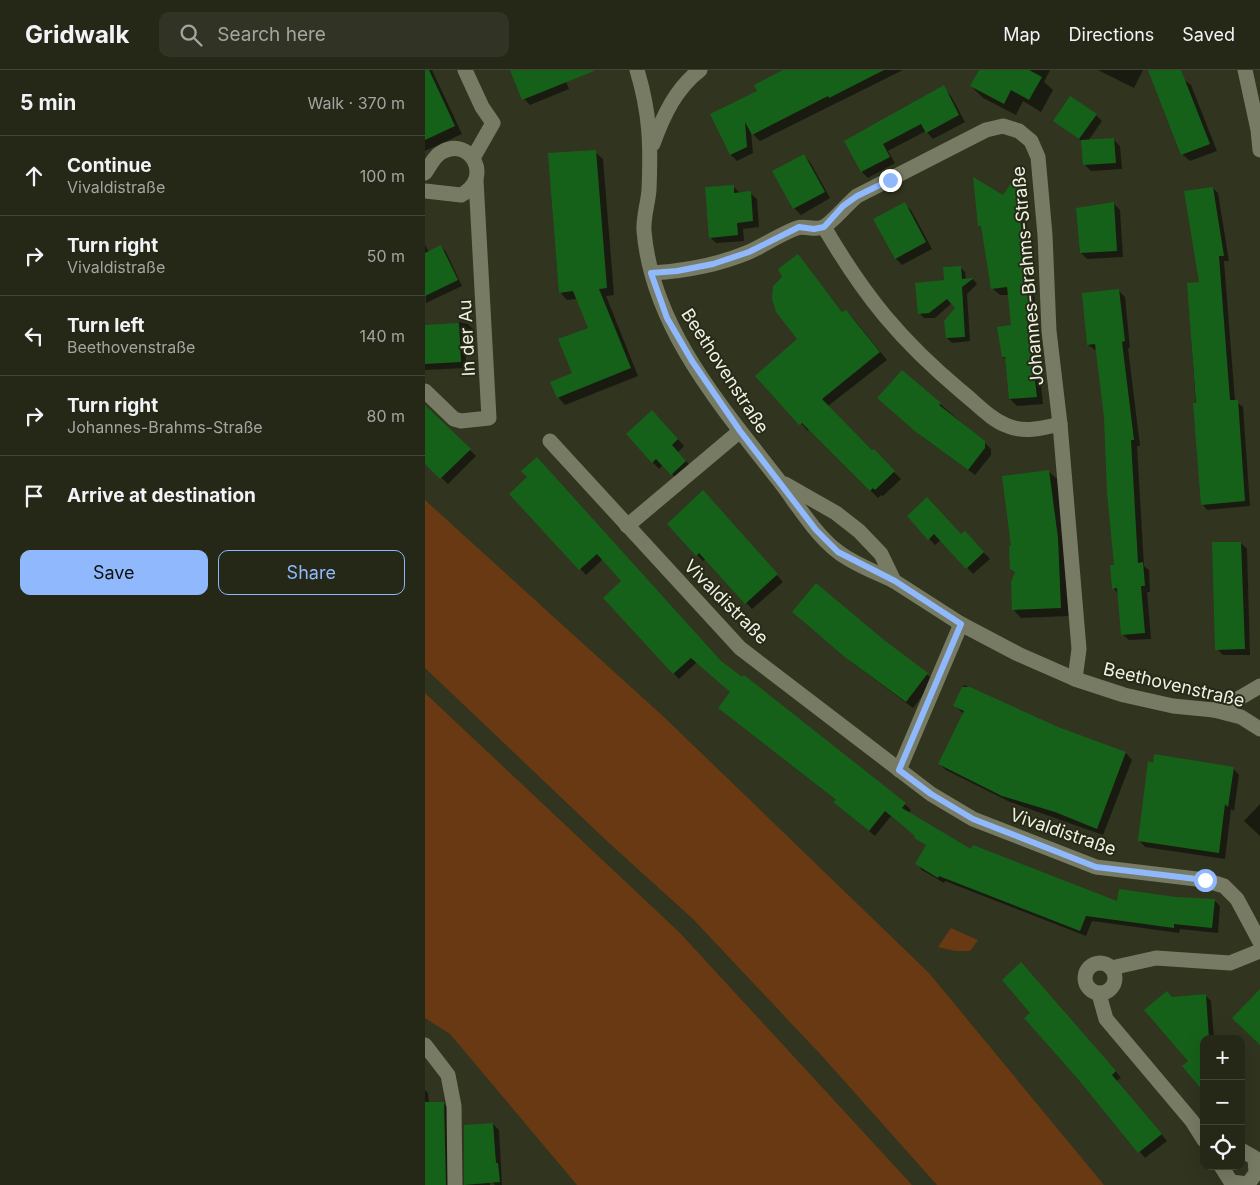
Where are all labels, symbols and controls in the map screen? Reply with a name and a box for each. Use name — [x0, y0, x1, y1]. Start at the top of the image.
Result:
search box — [159, 12, 509, 57]
text: Gridwalk — [25, 20, 129, 49]
icon: search — [177, 21, 205, 49]
text: Search here — [217, 23, 326, 46]
text: Map — [1003, 24, 1041, 45]
text: Directions — [1069, 24, 1154, 45]
text: Saved — [1182, 24, 1235, 45]
text: 5 min — [20, 90, 76, 115]
text: Walk · 370 m — [308, 93, 405, 113]
text: Continue — [67, 154, 152, 177]
icon: ahead — [20, 162, 48, 190]
street label: Johannes-Brahms-Straße — [1007, 165, 1048, 387]
text: 100 m — [360, 166, 405, 186]
route end — [879, 169, 902, 192]
text: Vivaldistraße — [67, 177, 165, 197]
text: Turn right — [67, 234, 158, 257]
icon: right — [20, 242, 48, 270]
text: 50 m — [367, 246, 405, 266]
text: Vivaldistraße — [67, 257, 165, 277]
street label: In der Au — [454, 299, 479, 377]
street label: Beethovenstraße — [677, 304, 774, 437]
text: Turn left — [67, 314, 145, 337]
icon: left — [20, 322, 48, 350]
text: 140 m — [360, 326, 405, 346]
text: Beethovenstraße — [67, 337, 195, 357]
text: Turn right — [67, 394, 158, 417]
icon: right — [20, 402, 48, 430]
text: 80 m — [366, 406, 405, 426]
text: Johannes-Brahms-Straße — [67, 417, 263, 437]
icon: arrive — [20, 482, 48, 510]
text: Arrive at destination — [67, 484, 256, 507]
button: Save — [20, 550, 208, 595]
button: Share — [218, 550, 405, 595]
street label: Vivaldistraße — [680, 555, 773, 648]
street label: Beethovenstraße — [1101, 658, 1247, 711]
street label: Vivaldistraße — [1007, 804, 1119, 859]
route start — [1194, 869, 1217, 892]
map controls — [1200, 1035, 1245, 1170]
button: + — [1200, 1035, 1245, 1080]
button: − — [1200, 1080, 1245, 1125]
button: locate — [1200, 1125, 1245, 1170]

